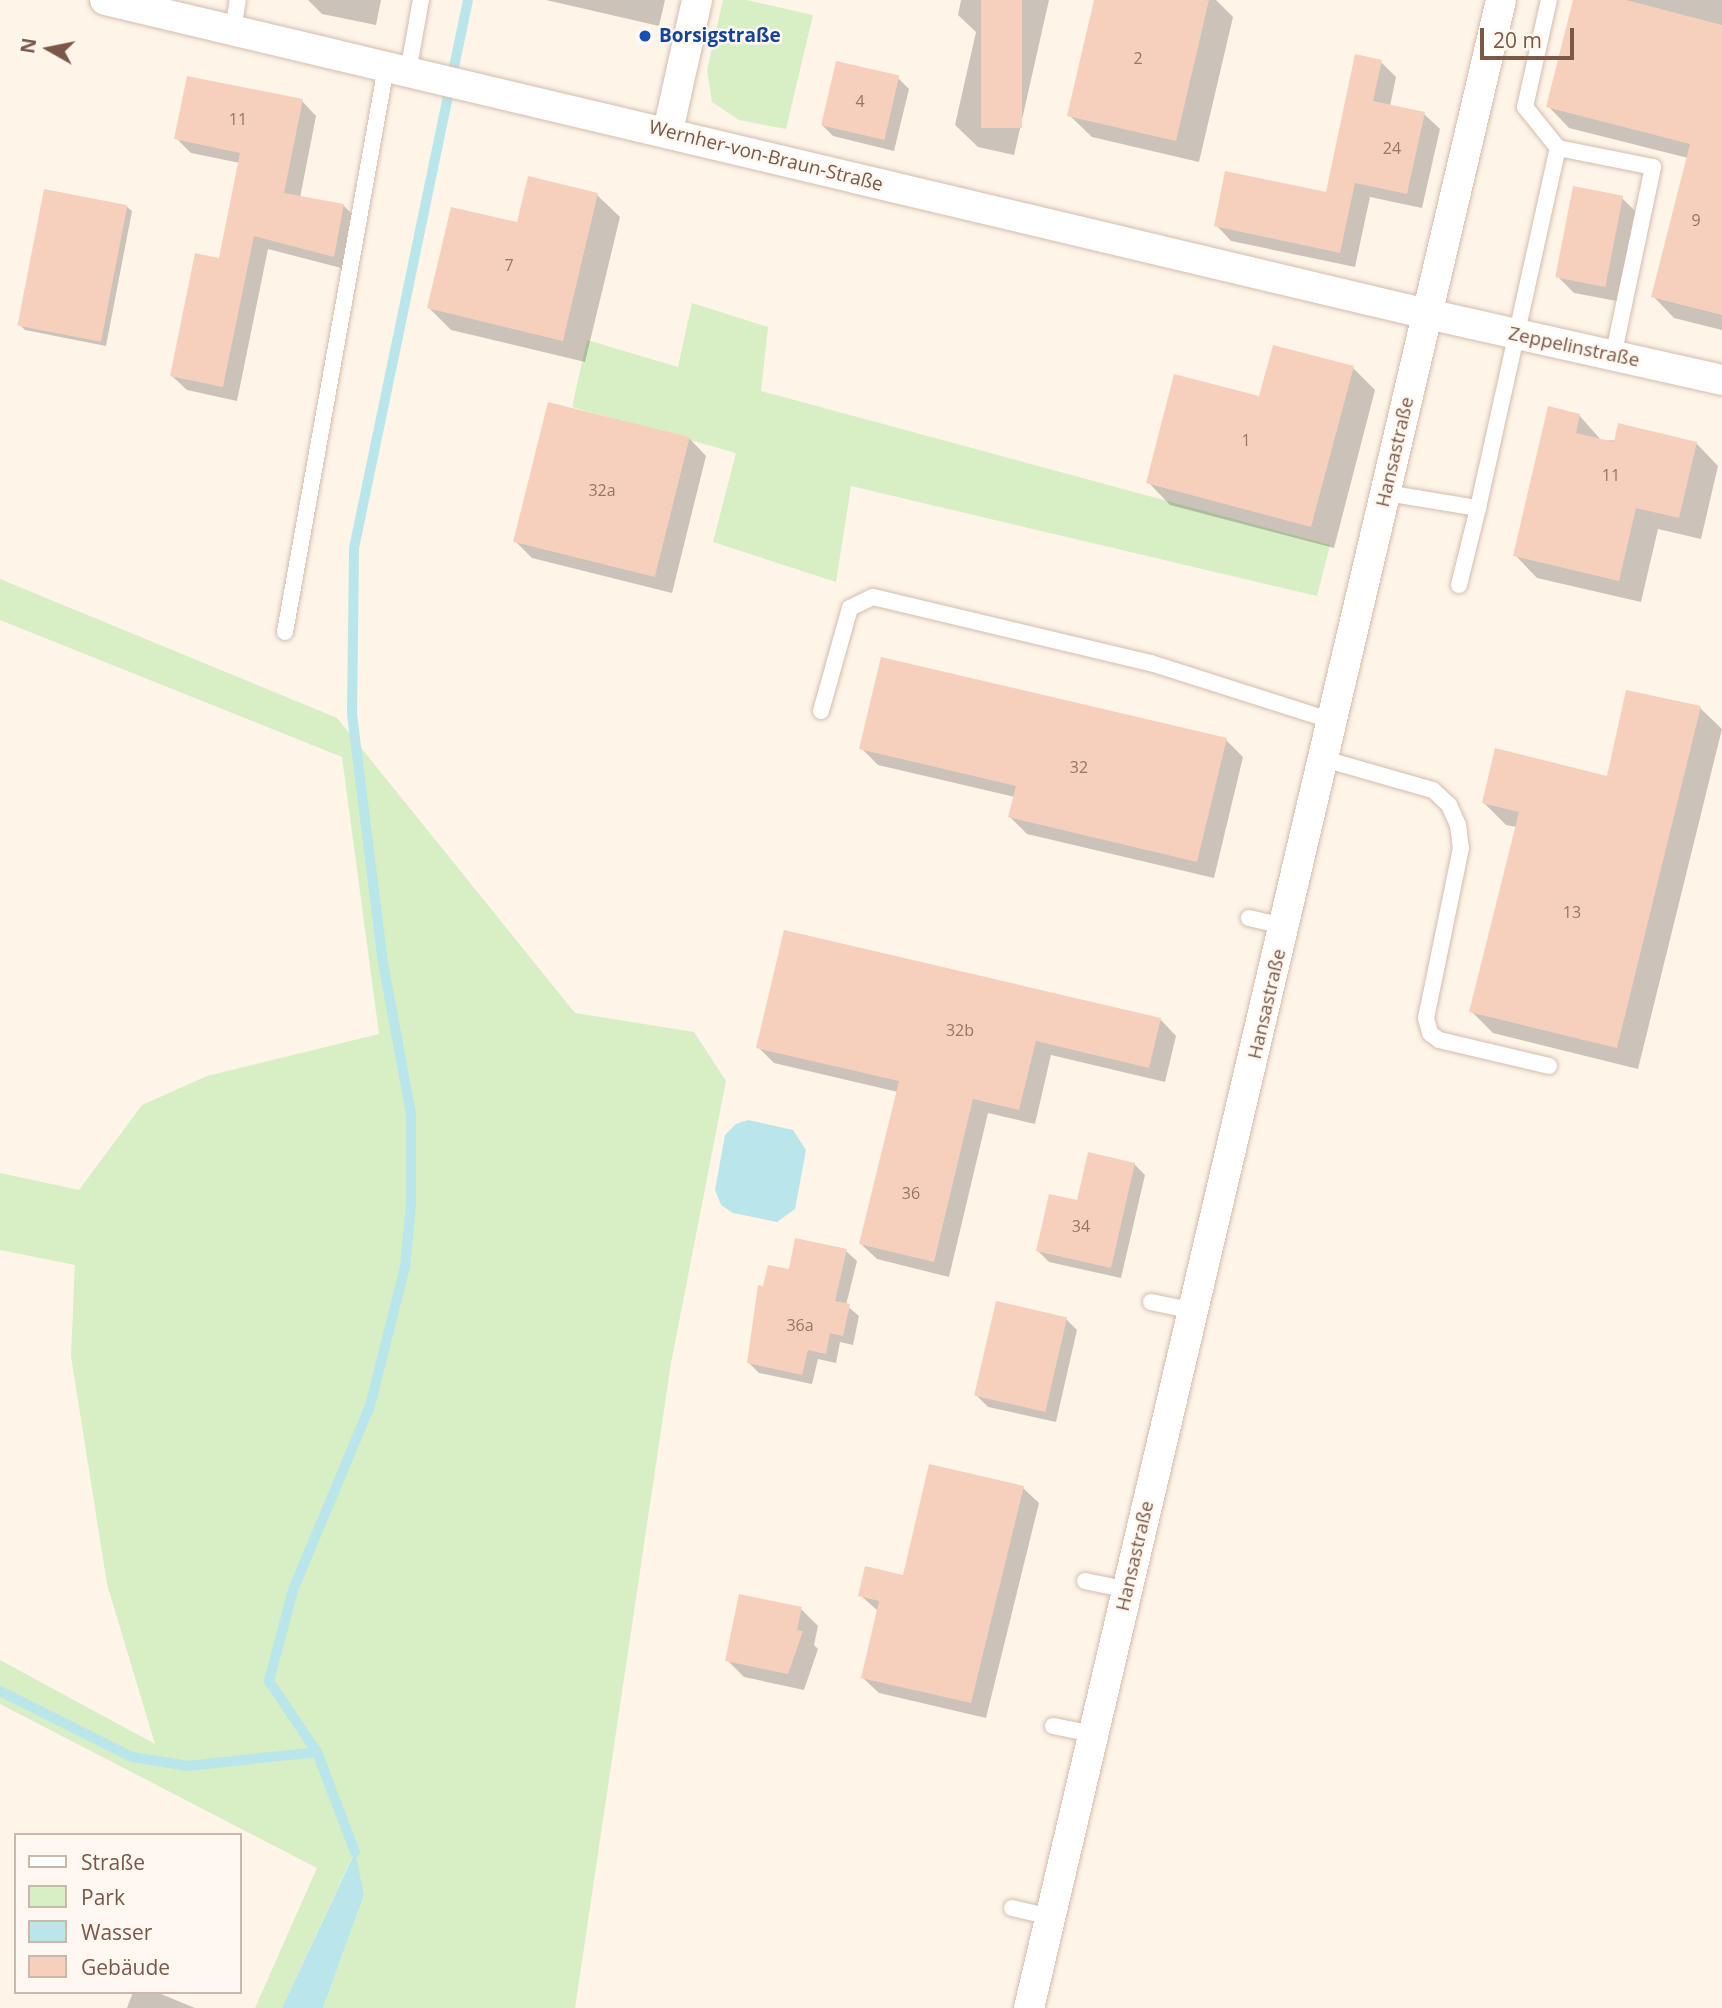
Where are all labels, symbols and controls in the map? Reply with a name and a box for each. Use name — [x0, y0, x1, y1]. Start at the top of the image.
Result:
north arrow — [14, 14, 84, 84]
scale bar — [1484, 14, 1578, 58]
place label: Borsigstraße — [659, 25, 781, 47]
text: 20 m — [1493, 26, 1542, 54]
marker: Borsigstraße — [637, 28, 653, 44]
text: N — [14, 36, 42, 55]
house number: 2 — [1133, 48, 1143, 68]
house number: 4 — [855, 91, 865, 111]
house number: 11 — [229, 109, 247, 129]
street label: Wernher-von-Braun-Straße — [647, 116, 885, 196]
house number: 24 — [1383, 138, 1401, 158]
house number: 9 — [1691, 210, 1701, 230]
house number: 7 — [504, 255, 514, 275]
street label: Zeppelinstraße — [1506, 322, 1642, 372]
street label: Hansastraße — [1371, 395, 1419, 509]
house number: 1 — [1241, 430, 1251, 450]
house number: 11 — [1602, 465, 1620, 485]
house number: 32a — [588, 480, 616, 500]
house number: 32 — [1070, 757, 1088, 777]
house number: 13 — [1563, 902, 1581, 922]
street label: Hansastraße — [1243, 947, 1291, 1061]
house number: 32b — [946, 1020, 974, 1040]
house number: 36 — [902, 1183, 920, 1203]
house number: 34 — [1072, 1216, 1090, 1236]
house number: 36a — [786, 1315, 814, 1335]
street label: Hansastraße — [1111, 1499, 1159, 1613]
legend — [14, 1833, 242, 1994]
text: Straße — [81, 1848, 145, 1876]
text: Park — [81, 1883, 125, 1911]
text: Wasser — [81, 1918, 152, 1946]
text: Gebäude — [81, 1953, 170, 1981]

